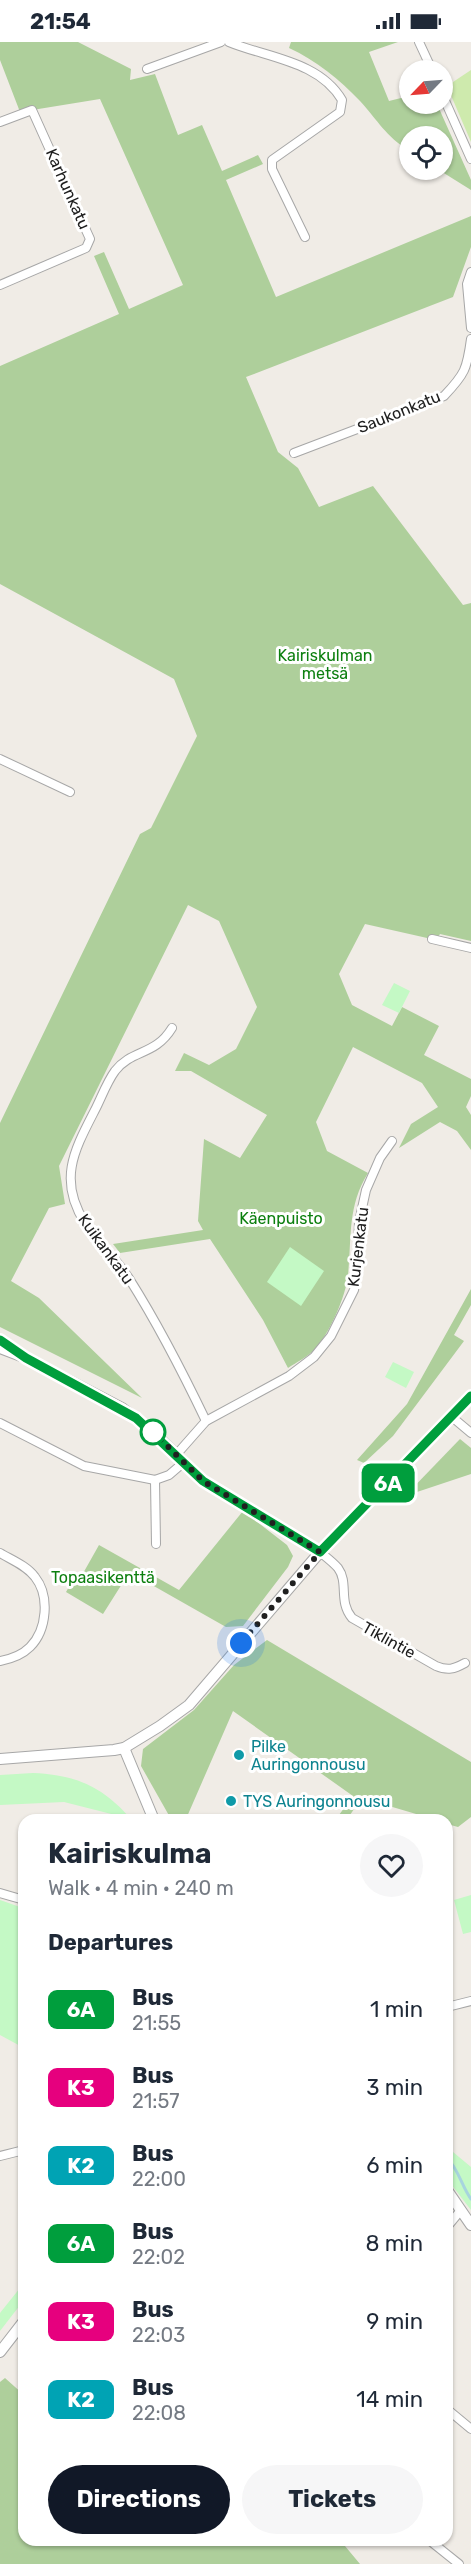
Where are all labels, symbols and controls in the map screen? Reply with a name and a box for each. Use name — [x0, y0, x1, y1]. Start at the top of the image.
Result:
text: 21:54 — [30, 8, 91, 35]
north arrow — [399, 60, 453, 114]
map controls — [399, 60, 453, 180]
button: locate — [399, 126, 453, 180]
street label: Karhunkatu — [42, 146, 94, 232]
street label: Saukonkatu — [355, 387, 443, 437]
park label: Kairiskulman metsä — [278, 646, 372, 683]
street label: Kurjenkatu — [344, 1206, 372, 1288]
park label: Käenpuisto — [239, 1209, 323, 1228]
street label: Kuikankatu — [74, 1210, 138, 1288]
unlabelled marker — [140, 1419, 166, 1445]
line badge: 6A — [361, 1464, 415, 1502]
text: 6A — [374, 1471, 402, 1496]
park label: Topaasikenttä — [51, 1568, 155, 1587]
street label: Tiklintie — [359, 1618, 419, 1662]
your location — [226, 1628, 256, 1658]
place label: Pilke Auringonnousu — [251, 1737, 366, 1774]
marker: Pilke Auringonnousu — [232, 1748, 246, 1762]
place label: TYS Auringonnousu — [243, 1792, 390, 1811]
marker: TYS Auringonnousu — [224, 1794, 238, 1808]
button: heart — [360, 1834, 423, 1897]
text: Kairiskulma — [48, 1837, 212, 1870]
text: Walk · 4 min · 240 m — [48, 1876, 234, 1900]
text: Departures — [48, 1929, 173, 1956]
text: Bus — [132, 1984, 174, 2011]
text: 1 min — [370, 1996, 423, 2023]
text: 6A — [67, 1997, 95, 2022]
text: 21:55 — [132, 2011, 181, 2035]
text: Bus — [132, 2062, 174, 2089]
text: 3 min — [366, 2074, 423, 2101]
text: K3 — [67, 2075, 95, 2100]
text: 21:57 — [132, 2089, 180, 2113]
text: Bus — [132, 2140, 174, 2167]
text: 6 min — [366, 2152, 423, 2179]
text: K2 — [67, 2153, 95, 2178]
text: 22:00 — [132, 2167, 186, 2191]
text: Bus — [132, 2218, 174, 2245]
text: 8 min — [365, 2230, 423, 2257]
text: 6A — [67, 2231, 95, 2256]
text: 22:02 — [132, 2245, 185, 2269]
text: Bus — [132, 2296, 174, 2323]
text: 9 min — [366, 2308, 423, 2335]
text: K3 — [67, 2309, 95, 2334]
text: 22:03 — [132, 2323, 185, 2347]
text: Bus — [132, 2374, 174, 2401]
text: 14 min — [356, 2386, 423, 2413]
text: K2 — [67, 2387, 95, 2412]
text: 22:08 — [132, 2401, 186, 2425]
button: Directions — [48, 2465, 230, 2534]
button: Tickets — [242, 2465, 423, 2534]

